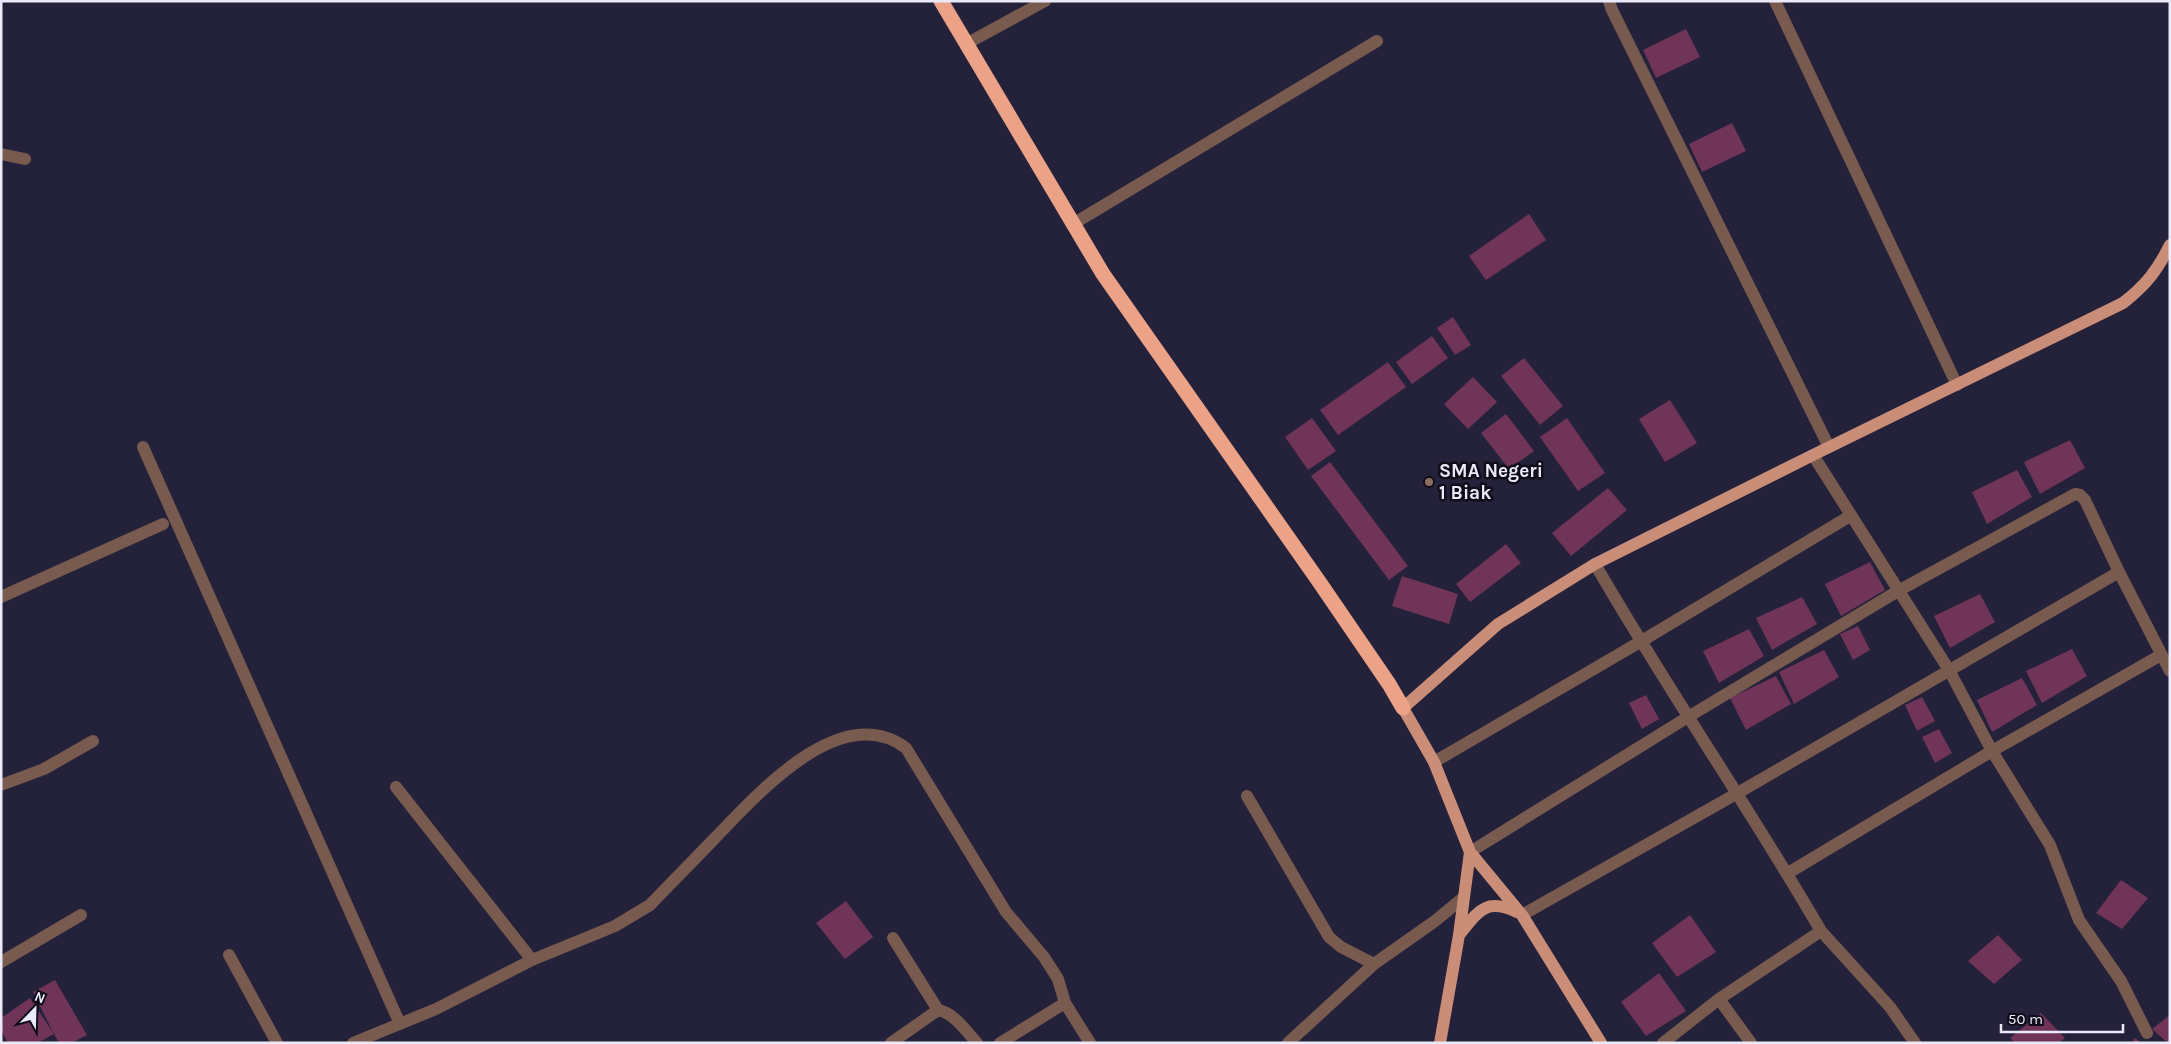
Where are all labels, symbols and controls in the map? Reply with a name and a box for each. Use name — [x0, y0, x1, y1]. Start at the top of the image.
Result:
place label: SMA Negeri 1 Biak — [1439, 460, 1543, 504]
marker: SMA Negeri 1 Biak — [1423, 476, 1435, 488]
north arrow — [10, 984, 60, 1034]
text: N — [32, 988, 48, 1007]
scale bar — [2001, 1002, 2124, 1034]
text: 50 m — [2008, 1010, 2043, 1028]

